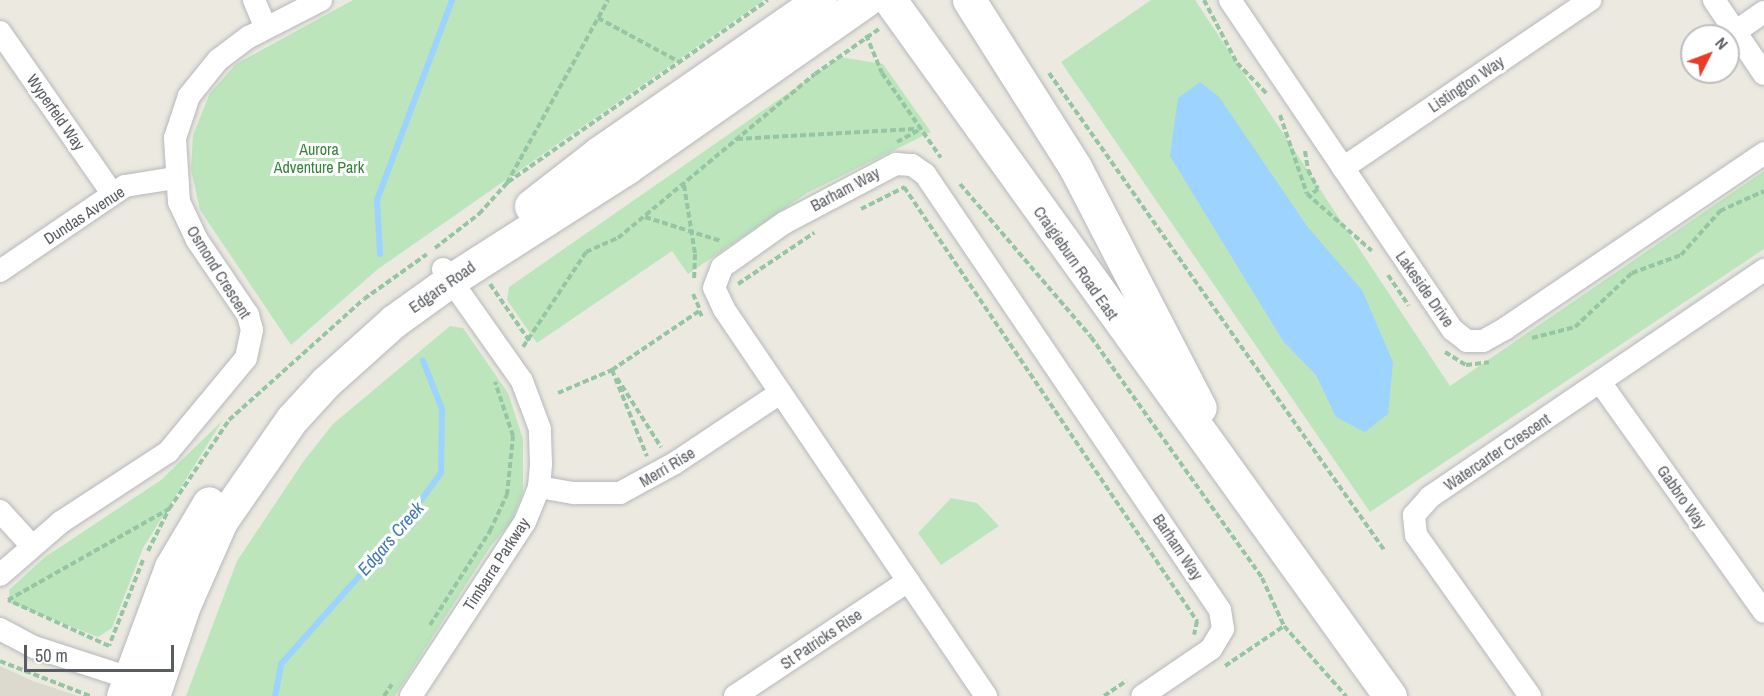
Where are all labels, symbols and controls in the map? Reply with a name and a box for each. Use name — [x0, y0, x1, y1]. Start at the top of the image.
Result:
north arrow — [1680, 24, 1740, 84]
text: N — [1711, 32, 1733, 54]
street label: Listington Way — [1425, 52, 1507, 116]
street label: Wyperfeld Way — [23, 70, 89, 154]
park label: Aurora Adventure Park — [274, 139, 364, 177]
street label: Barham Way — [807, 163, 883, 215]
street label: Dundas Avenue — [40, 182, 128, 248]
street label: Craigieburn Road East — [1030, 203, 1122, 323]
street label: Osmond Crescent — [183, 222, 255, 322]
street label: Lakeside Drive — [1392, 247, 1458, 331]
street label: Edgars Road — [405, 257, 479, 317]
street label: Watercarter Crescent — [1440, 409, 1554, 495]
street label: Merri Rise — [636, 443, 698, 491]
street label: Gabbro Way — [1653, 462, 1711, 532]
water label: Edgars Creek — [353, 498, 429, 580]
street label: Barham Way — [1149, 510, 1207, 584]
street label: Timbarra Parkway — [459, 514, 533, 614]
street label: St Patricks Rise — [777, 605, 865, 673]
scale bar — [27, 633, 177, 671]
text: 50 m — [35, 643, 68, 668]

